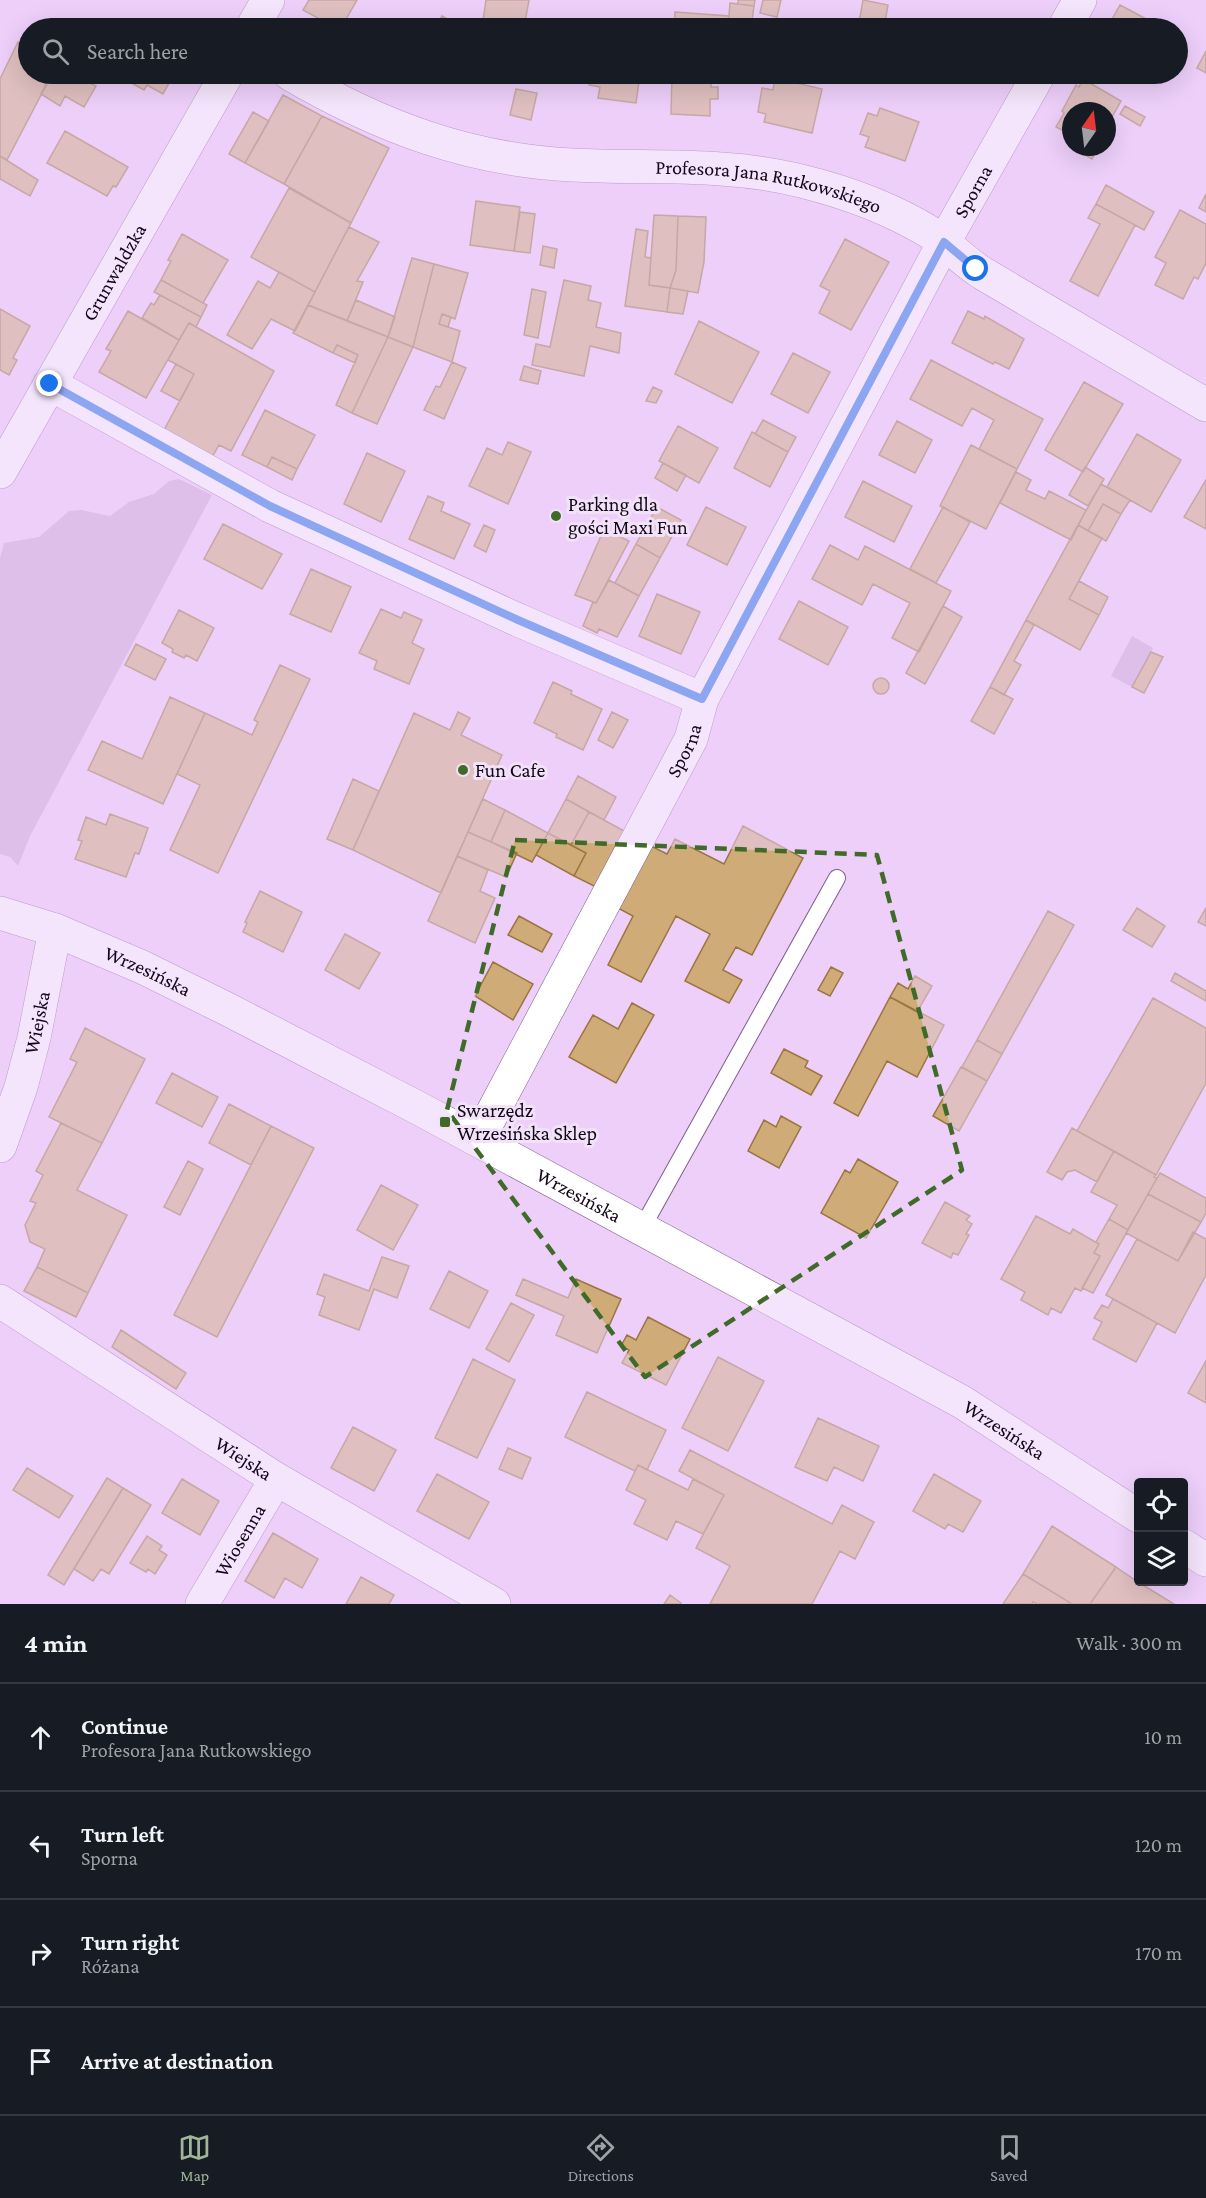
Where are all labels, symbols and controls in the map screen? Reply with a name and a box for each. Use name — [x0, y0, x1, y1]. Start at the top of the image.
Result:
search box — [18, 18, 1188, 84]
icon: search — [39, 35, 72, 68]
text: Search here — [87, 39, 188, 64]
north arrow — [1062, 102, 1116, 156]
street label: Profesora Jana Rutkowskiego — [655, 156, 885, 217]
street label: Sporna — [949, 161, 996, 221]
street label: Grunwaldzka — [78, 220, 150, 325]
route start — [962, 255, 988, 281]
route end — [36, 370, 62, 396]
place label: Parking dla gości Maxi Fun — [568, 493, 688, 539]
marker: Parking dla gości Maxi Fun — [549, 509, 563, 523]
street label: Sporna — [662, 721, 706, 781]
place label: Fun Cafe — [475, 759, 545, 781]
marker: Fun Cafe — [456, 763, 470, 777]
street label: Wrzesińska — [101, 941, 195, 1000]
street label: Wiejska — [19, 989, 54, 1056]
place label: Swarzędz Wrzesińska Sklep — [457, 1099, 597, 1145]
marker: Swarzędz Wrzesińska Sklep — [438, 1115, 452, 1129]
street label: Wrzesińska — [533, 1163, 625, 1227]
street label: Wrzesińska — [960, 1395, 1049, 1464]
street label: Wiejska — [211, 1432, 276, 1485]
map controls — [1134, 1478, 1188, 1586]
button: locate — [1134, 1478, 1188, 1532]
street label: Wiosenna — [210, 1500, 270, 1581]
button: layers — [1134, 1532, 1188, 1586]
text: 4 min — [24, 1629, 88, 1658]
text: Walk · 300 m — [1076, 1632, 1182, 1654]
text: Continue — [81, 1714, 168, 1739]
icon: ahead — [24, 1721, 57, 1754]
text: 10 m — [1144, 1726, 1182, 1748]
text: Profesora Jana Rutkowskiego — [81, 1739, 312, 1761]
text: Turn left — [81, 1822, 164, 1847]
icon: left — [24, 1829, 57, 1862]
text: 120 m — [1135, 1834, 1182, 1856]
text: Sporna — [81, 1847, 138, 1869]
text: Turn right — [81, 1930, 179, 1955]
icon: right — [24, 1937, 57, 1970]
text: 170 m — [1135, 1942, 1182, 1964]
text: Różana — [81, 1955, 140, 1977]
icon: arrive — [24, 2045, 57, 2078]
text: Arrive at destination — [81, 2049, 273, 2074]
tab: Map — [178, 2131, 211, 2184]
tab: Directions — [568, 2131, 634, 2184]
tab: Saved — [990, 2131, 1028, 2184]

